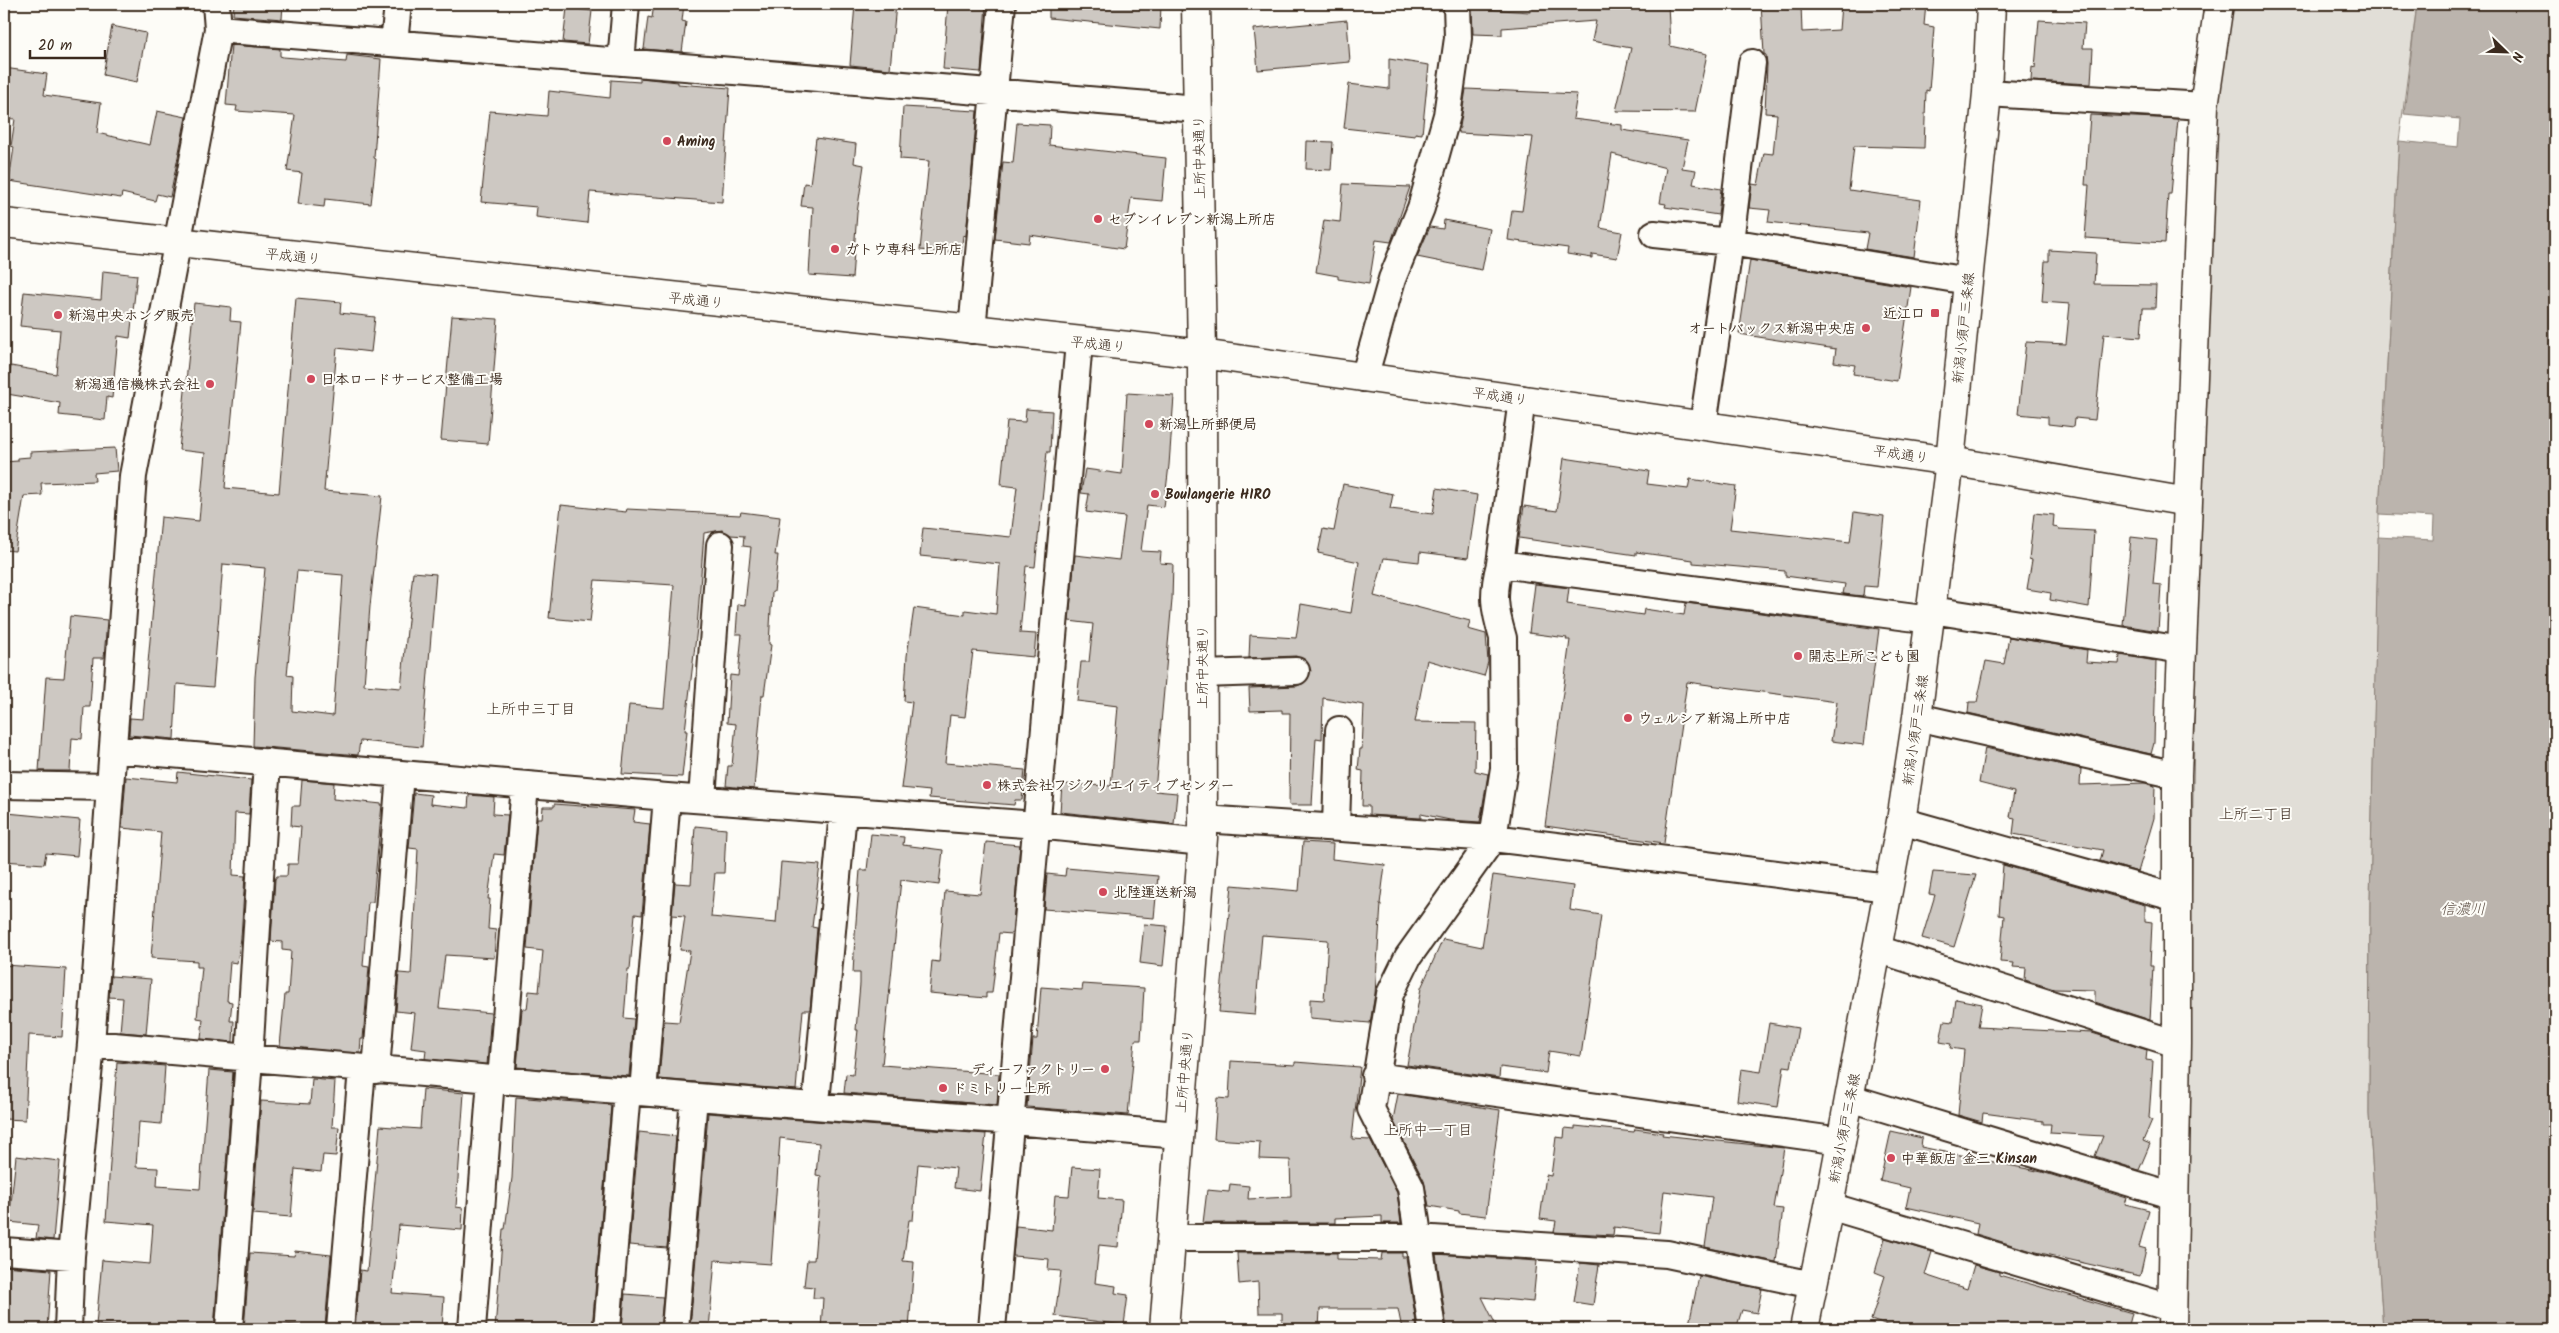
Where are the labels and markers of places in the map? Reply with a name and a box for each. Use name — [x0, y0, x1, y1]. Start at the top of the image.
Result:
place label: Aming — [677, 131, 716, 153]
marker: Aming — [661, 135, 673, 147]
place label: セブンイレブン新潟上所店 — [1108, 209, 1276, 231]
marker: セブンイレブン新潟上所店 — [1092, 213, 1104, 225]
place label: ガトウ専科 上所店 — [845, 239, 962, 261]
marker: ガトウ専科 上所店 — [829, 243, 841, 255]
place label: 近江口 — [1883, 303, 1925, 325]
place label: 新潟中央ホンダ販売 — [68, 305, 194, 327]
marker: 近江口 — [1929, 307, 1941, 319]
marker: 新潟中央ホンダ販売 — [52, 309, 64, 321]
place label: オートバックス新潟中央店 — [1688, 318, 1856, 340]
marker: オートバックス新潟中央店 — [1860, 322, 1872, 334]
place label: 日本ロードサービス整備工場 — [321, 369, 503, 391]
marker: 日本ロードサービス整備工場 — [305, 373, 317, 385]
place label: 新潟通信機株式会社 — [74, 374, 200, 396]
marker: 新潟通信機株式会社 — [204, 378, 216, 390]
place label: 新潟上所郵便局 — [1159, 414, 1257, 436]
marker: 新潟上所郵便局 — [1143, 418, 1155, 430]
place label: Boulangerie HIRO — [1165, 484, 1271, 506]
marker: Boulangerie HIRO — [1149, 488, 1161, 500]
place label: 開志上所こども園 — [1808, 646, 1920, 668]
marker: 開志上所こども園 — [1792, 650, 1804, 662]
place label: ウェルシア新潟上所中店 — [1638, 708, 1791, 730]
marker: ウェルシア新潟上所中店 — [1622, 712, 1634, 724]
place label: 株式会社フジクリエイティブセンター — [997, 775, 1234, 797]
marker: 株式会社フジクリエイティブセンター — [981, 779, 993, 791]
place label: 北陸運送新潟 — [1113, 882, 1197, 904]
marker: 北陸運送新潟 — [1097, 886, 1109, 898]
place label: ディーファクトリー — [971, 1059, 1095, 1081]
marker: ディーファクトリー — [1099, 1063, 1111, 1075]
place label: ドミトリー上所 — [953, 1078, 1051, 1100]
marker: ドミトリー上所 — [937, 1082, 949, 1094]
place label: 中華飯店 金三 Kinsan — [1901, 1148, 2037, 1170]
marker: 中華飯店 金三 Kinsan — [1885, 1152, 1897, 1164]

